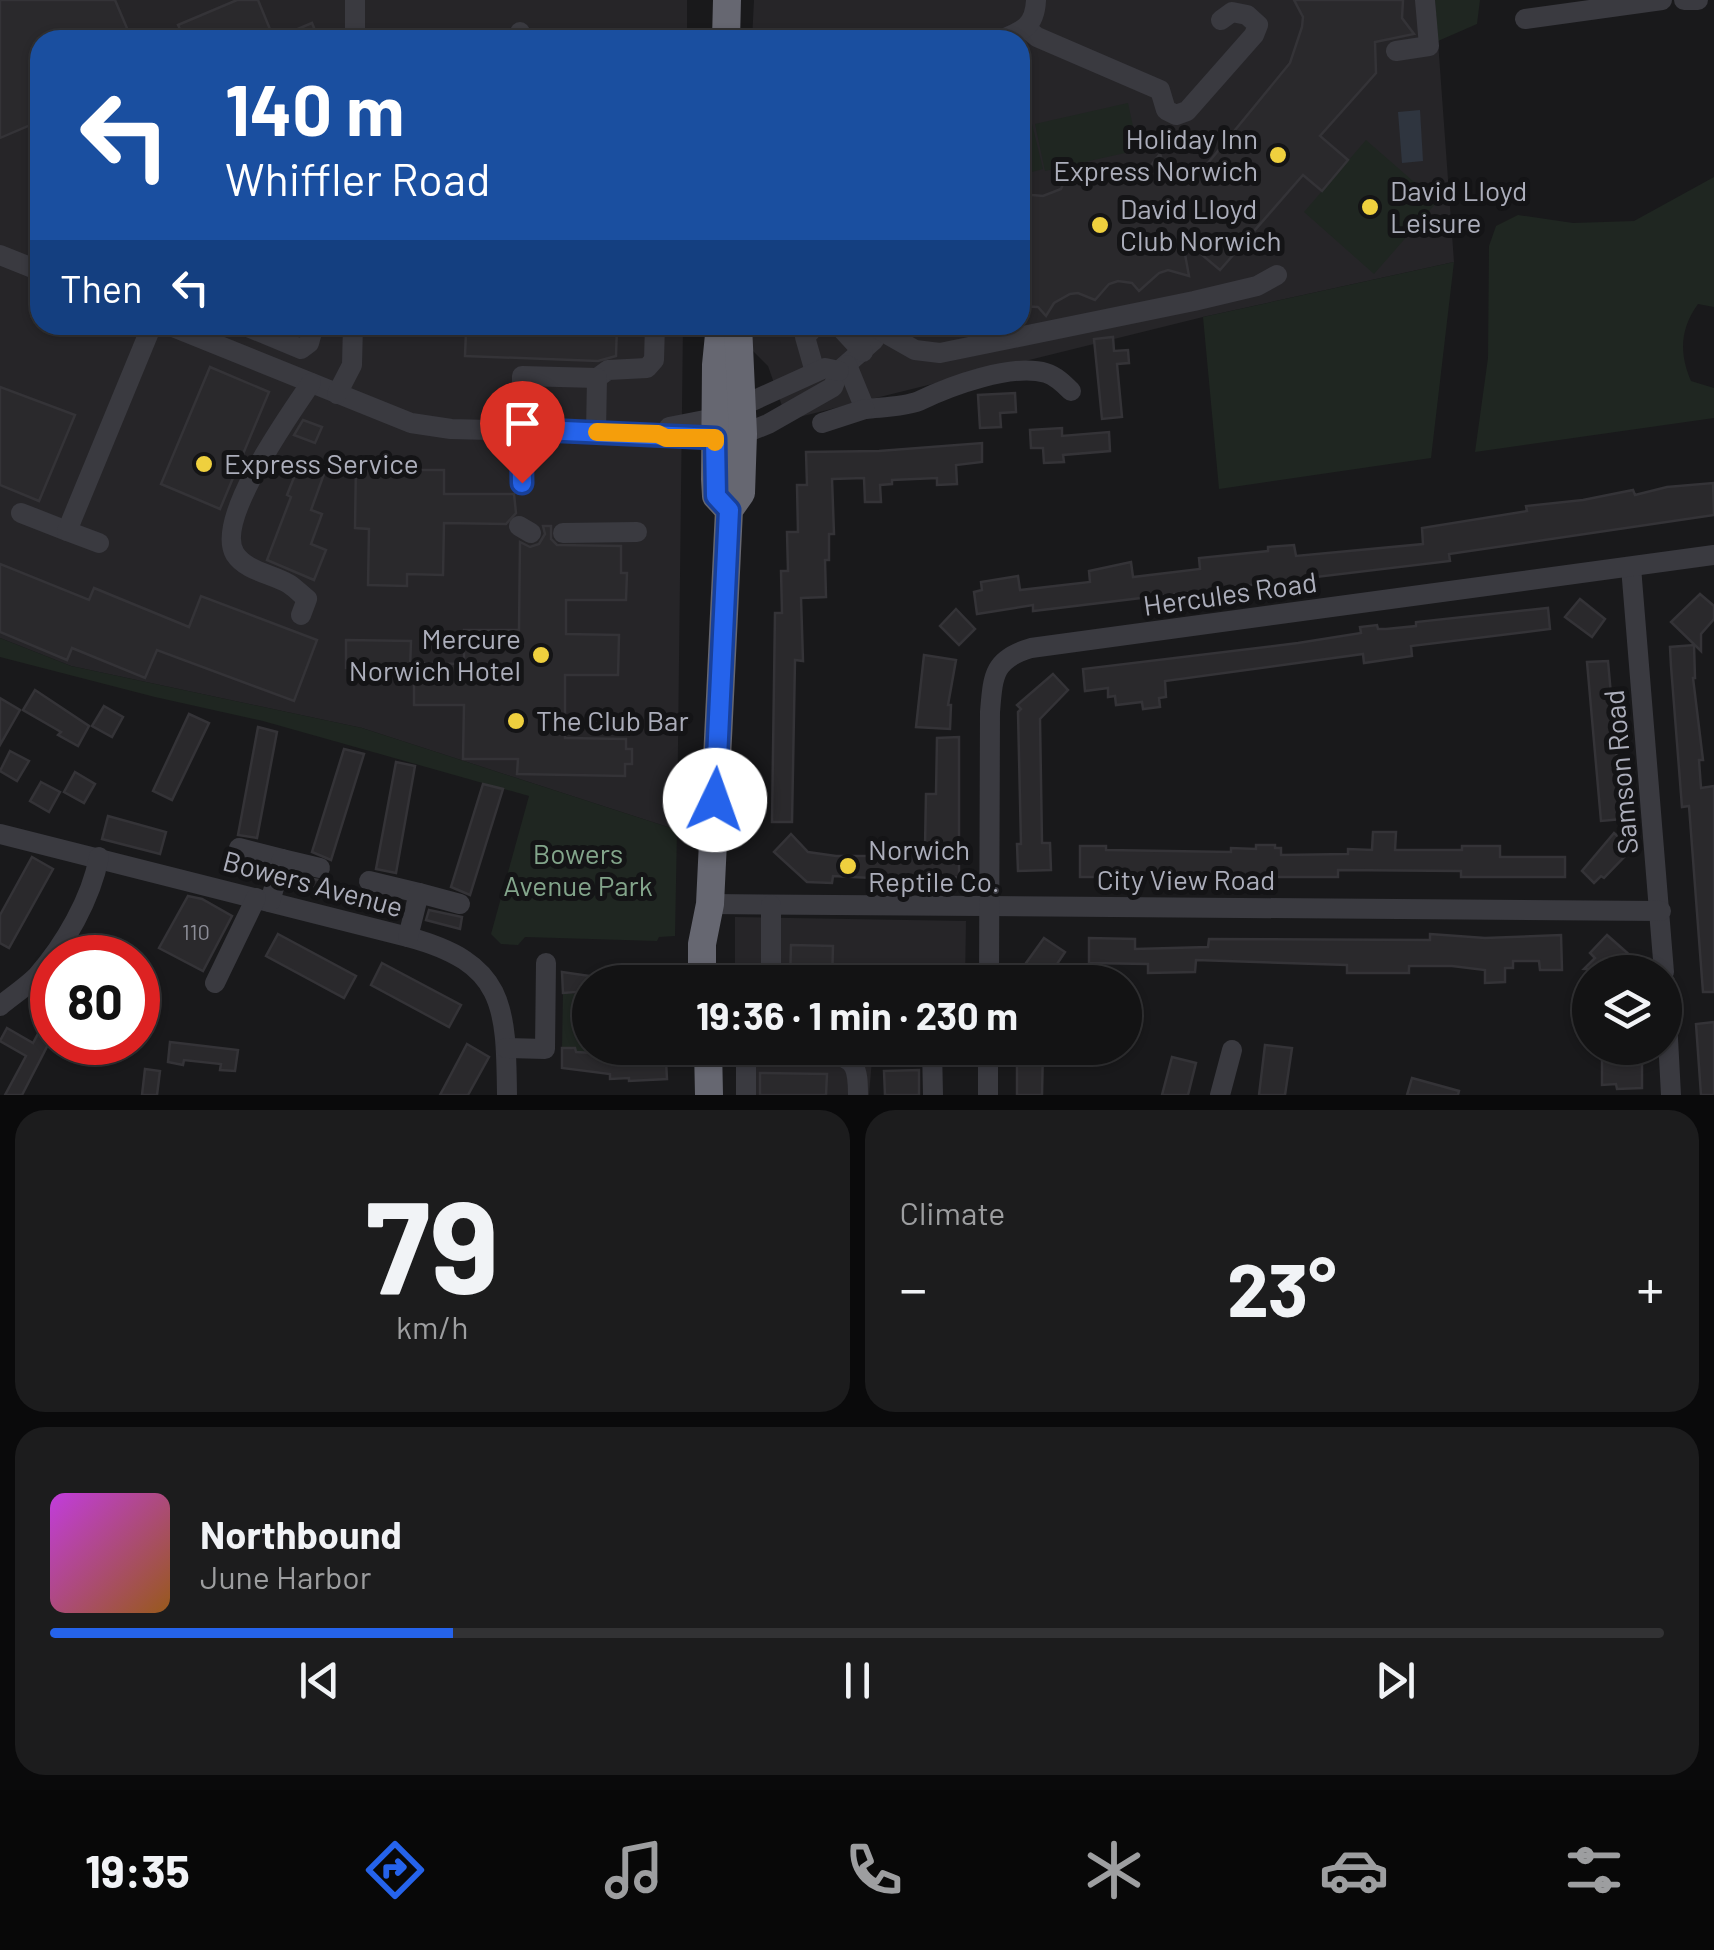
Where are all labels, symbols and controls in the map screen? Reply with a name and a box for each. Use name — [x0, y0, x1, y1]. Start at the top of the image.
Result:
text: 140 m — [225, 66, 404, 150]
icon: left — [60, 70, 190, 200]
place label: Holiday Inn Express Norwich — [1053, 121, 1258, 187]
marker: Holiday Inn Express Norwich — [1267, 144, 1289, 166]
text: Whiffler Road — [225, 151, 490, 205]
place label: David Lloyd Leisure — [1390, 173, 1527, 239]
place label: David Lloyd Club Norwich — [1120, 191, 1281, 257]
marker: David Lloyd Leisure — [1359, 196, 1381, 218]
marker: David Lloyd Club Norwich — [1089, 214, 1111, 236]
icon: left — [163, 260, 218, 315]
text: Then — [60, 265, 143, 311]
pin — [480, 381, 565, 484]
icon: arrive — [495, 396, 550, 451]
place label: Express Service — [224, 446, 419, 480]
marker: Express Service — [193, 453, 215, 475]
street label: Hercules Road — [1141, 564, 1319, 622]
place label: Mercure Norwich Hotel — [349, 621, 521, 687]
marker: Mercure Norwich Hotel — [530, 644, 552, 666]
street label: Samson Road — [1596, 688, 1644, 856]
place label: The Club Bar — [536, 703, 689, 737]
marker: The Club Bar — [505, 710, 527, 732]
position arrow — [663, 748, 767, 852]
place label: Norwich Reptile Co. — [868, 832, 1000, 898]
park label: Bowers Avenue Park — [503, 836, 653, 902]
street label: Bowers Avenue — [219, 843, 407, 923]
marker: Norwich Reptile Co. — [837, 855, 859, 877]
street label: City View Road — [1097, 862, 1275, 896]
house number: 110 — [182, 918, 210, 944]
speed limit sign: 80 — [30, 935, 160, 1065]
map controls — [1572, 955, 1682, 1065]
button: layers — [1572, 955, 1682, 1065]
text: 19:36 · 1 min · 230 m — [696, 992, 1018, 1038]
text: 79 — [365, 1164, 499, 1320]
text: Climate — [900, 1193, 1005, 1231]
text: 23° — [1227, 1242, 1337, 1332]
text: − — [900, 1254, 927, 1320]
text: + — [1636, 1254, 1664, 1320]
text: km/h — [396, 1307, 468, 1345]
text: Northbound — [200, 1511, 402, 1557]
text: June Harbor — [200, 1557, 371, 1595]
icon: previous — [292, 1653, 347, 1708]
icon: pause — [830, 1653, 885, 1708]
icon: next — [1368, 1653, 1423, 1708]
icon: directions — [360, 1835, 430, 1905]
icon: music — [599, 1835, 669, 1905]
icon: phone — [839, 1835, 909, 1905]
icon: climate — [1079, 1835, 1149, 1905]
icon: car — [1319, 1835, 1389, 1905]
icon: filters — [1559, 1835, 1629, 1905]
text: 19:35 — [85, 1843, 190, 1897]

